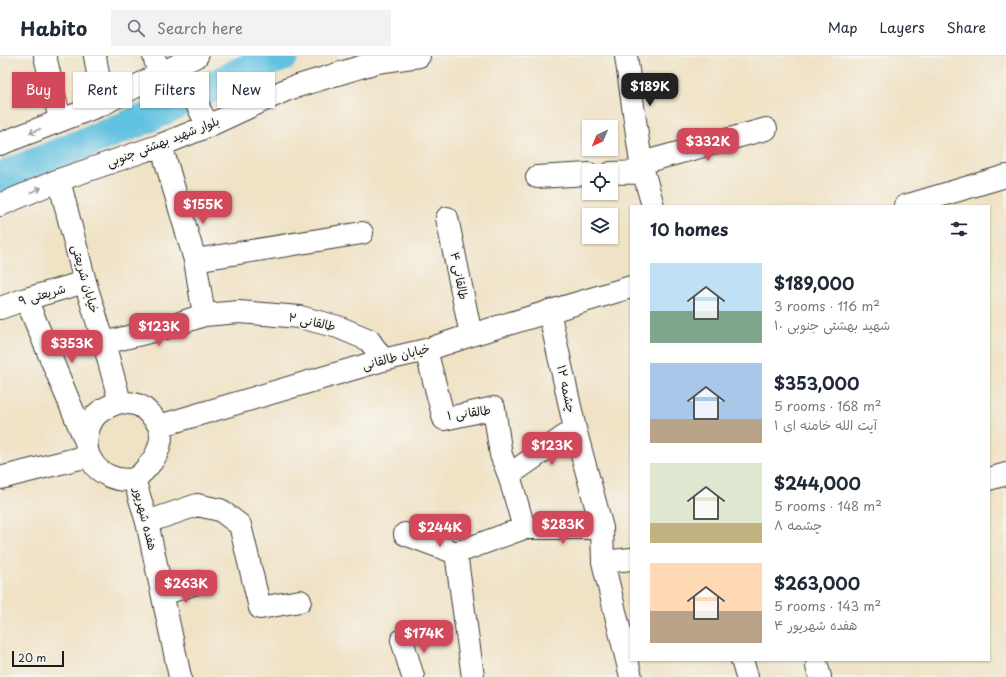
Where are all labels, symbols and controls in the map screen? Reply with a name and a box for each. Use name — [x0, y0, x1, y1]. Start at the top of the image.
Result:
search box — [111, 10, 391, 46]
text: Habito — [20, 14, 87, 42]
text: Search here — [157, 16, 243, 39]
icon: search — [125, 17, 147, 39]
text: Map — [828, 17, 858, 38]
text: Layers — [880, 17, 925, 38]
text: Share — [947, 17, 986, 38]
chip: Buy — [12, 72, 65, 108]
chip: Rent — [73, 72, 132, 108]
chip: Filters — [140, 72, 209, 108]
chip: New — [217, 72, 275, 108]
pin: $189K — [622, 73, 678, 107]
text: $189K — [630, 76, 670, 95]
street label: بلوار شهید بهشتی جنوبی — [104, 111, 222, 171]
north arrow — [582, 120, 618, 156]
map controls — [582, 120, 618, 244]
one-way arrow — [29, 127, 41, 135]
pin: $332K — [680, 128, 736, 162]
text: $332K — [686, 131, 730, 150]
button: locate — [582, 164, 618, 200]
one-way arrow — [29, 186, 41, 193]
pin: $155K — [175, 191, 231, 225]
text: $155K — [183, 194, 223, 213]
button: layers — [582, 208, 618, 244]
text: 10 homes — [650, 216, 728, 242]
icon: filters — [948, 218, 970, 240]
street label: خیابان شریعتی — [68, 242, 104, 315]
street label: طالقانی ۴ — [447, 250, 473, 301]
text: $189,000 — [774, 270, 854, 296]
street label: شریعتی ۹ — [16, 279, 67, 309]
icon: home — [682, 279, 730, 327]
text: 3 rooms · 116 m² — [774, 296, 880, 315]
street label: طالقانی ۲ — [287, 307, 337, 335]
pin: $123K — [131, 313, 187, 347]
text: شهید بهشتی جنوبی ۱۰ — [774, 315, 890, 334]
text: $123K — [138, 316, 180, 335]
pin: $353K — [44, 330, 100, 364]
text: $353K — [51, 333, 93, 352]
street label: خیابان طالقانی — [360, 338, 432, 374]
street label: چشمه ۱۲ — [553, 363, 581, 414]
text: $353,000 — [774, 370, 859, 396]
icon: home — [682, 379, 730, 427]
text: 5 rooms · 168 m² — [774, 396, 881, 415]
street label: طالقانی ۱ — [446, 400, 492, 424]
text: آیت الله خامنه ای ۱ — [774, 415, 877, 434]
pin: $123K — [524, 432, 580, 466]
text: $123K — [531, 435, 573, 454]
text: $244,000 — [774, 470, 861, 496]
icon: home — [682, 479, 730, 527]
street label: هفده شهریور — [129, 485, 163, 552]
text: 5 rooms · 148 m² — [774, 496, 882, 515]
pin: $283K — [535, 511, 591, 545]
pin: $244K — [412, 514, 468, 548]
text: $283K — [541, 514, 585, 533]
text: چشمه ۸ — [774, 515, 822, 534]
text: $244K — [418, 517, 462, 536]
pin: $263K — [158, 570, 214, 604]
text: $263,000 — [774, 570, 860, 596]
text: $263K — [164, 573, 208, 592]
icon: home — [682, 579, 730, 627]
text: 5 rooms · 143 m² — [774, 596, 881, 615]
text: هفده شهریور ۴ — [774, 615, 857, 634]
pin: $174K — [396, 620, 452, 654]
text: $174K — [404, 623, 444, 642]
scale bar — [12, 649, 64, 668]
text: 20 m — [18, 649, 46, 666]

